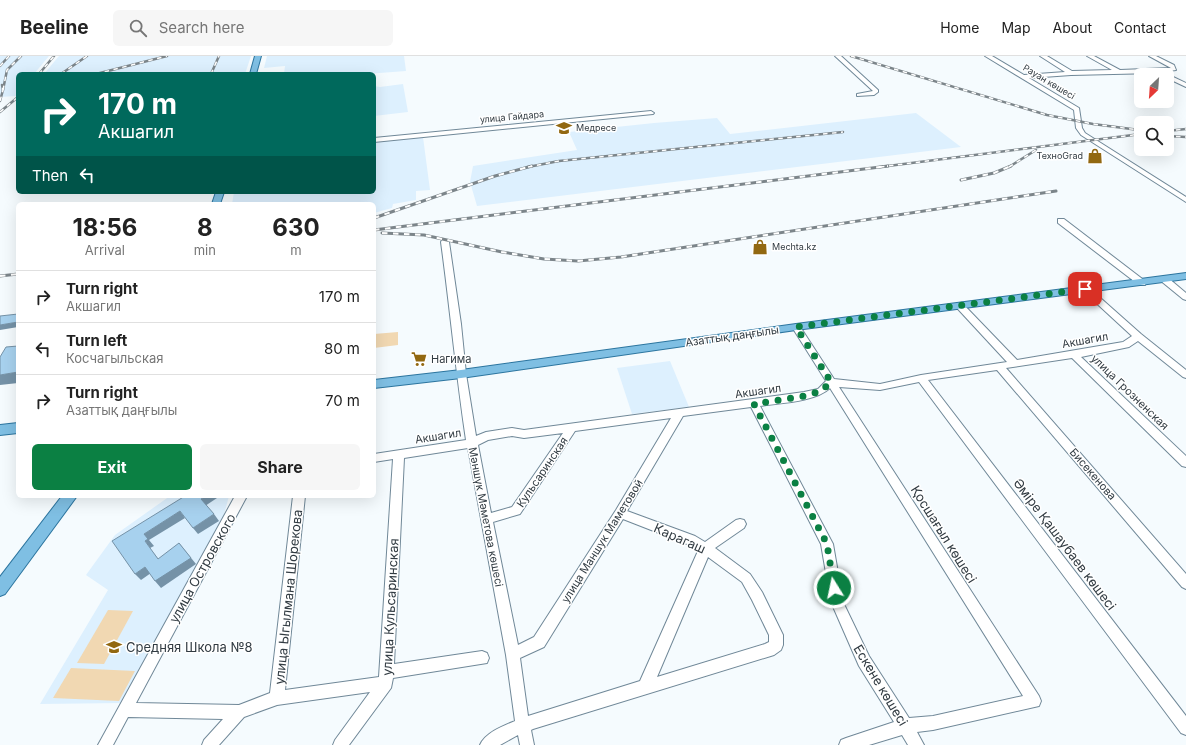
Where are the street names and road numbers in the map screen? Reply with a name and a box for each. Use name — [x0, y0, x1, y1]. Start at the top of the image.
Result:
street label: Рауан көшесі — [1021, 62, 1077, 101]
street label: улица Гайдара — [479, 108, 545, 125]
street label: Азаттық даңғылы — [684, 323, 780, 349]
street label: Акшагил — [1061, 329, 1109, 351]
street label: улица Грозненская — [1088, 351, 1172, 433]
street label: Акшагил — [734, 381, 782, 401]
street label: Акшагил — [414, 425, 462, 447]
street label: Кульсаринская — [513, 434, 571, 510]
street label: Бисекенова — [1067, 445, 1119, 503]
street label: Мәншүк Мәметова көшесі — [466, 446, 506, 588]
street label: Әміре Қашаубаев көшесі — [1010, 475, 1120, 613]
street label: улица Маншук Маметовой — [558, 477, 646, 605]
street label: Қосшағыл көшесі — [908, 482, 980, 586]
street label: улица Ыгылмана Шорекова — [271, 509, 305, 685]
street label: улица Островского — [165, 510, 239, 625]
street label: Карагаш — [652, 519, 708, 557]
street label: улица Кульсаринская — [378, 538, 402, 676]
street label: Ескене көшесі — [850, 641, 912, 729]

